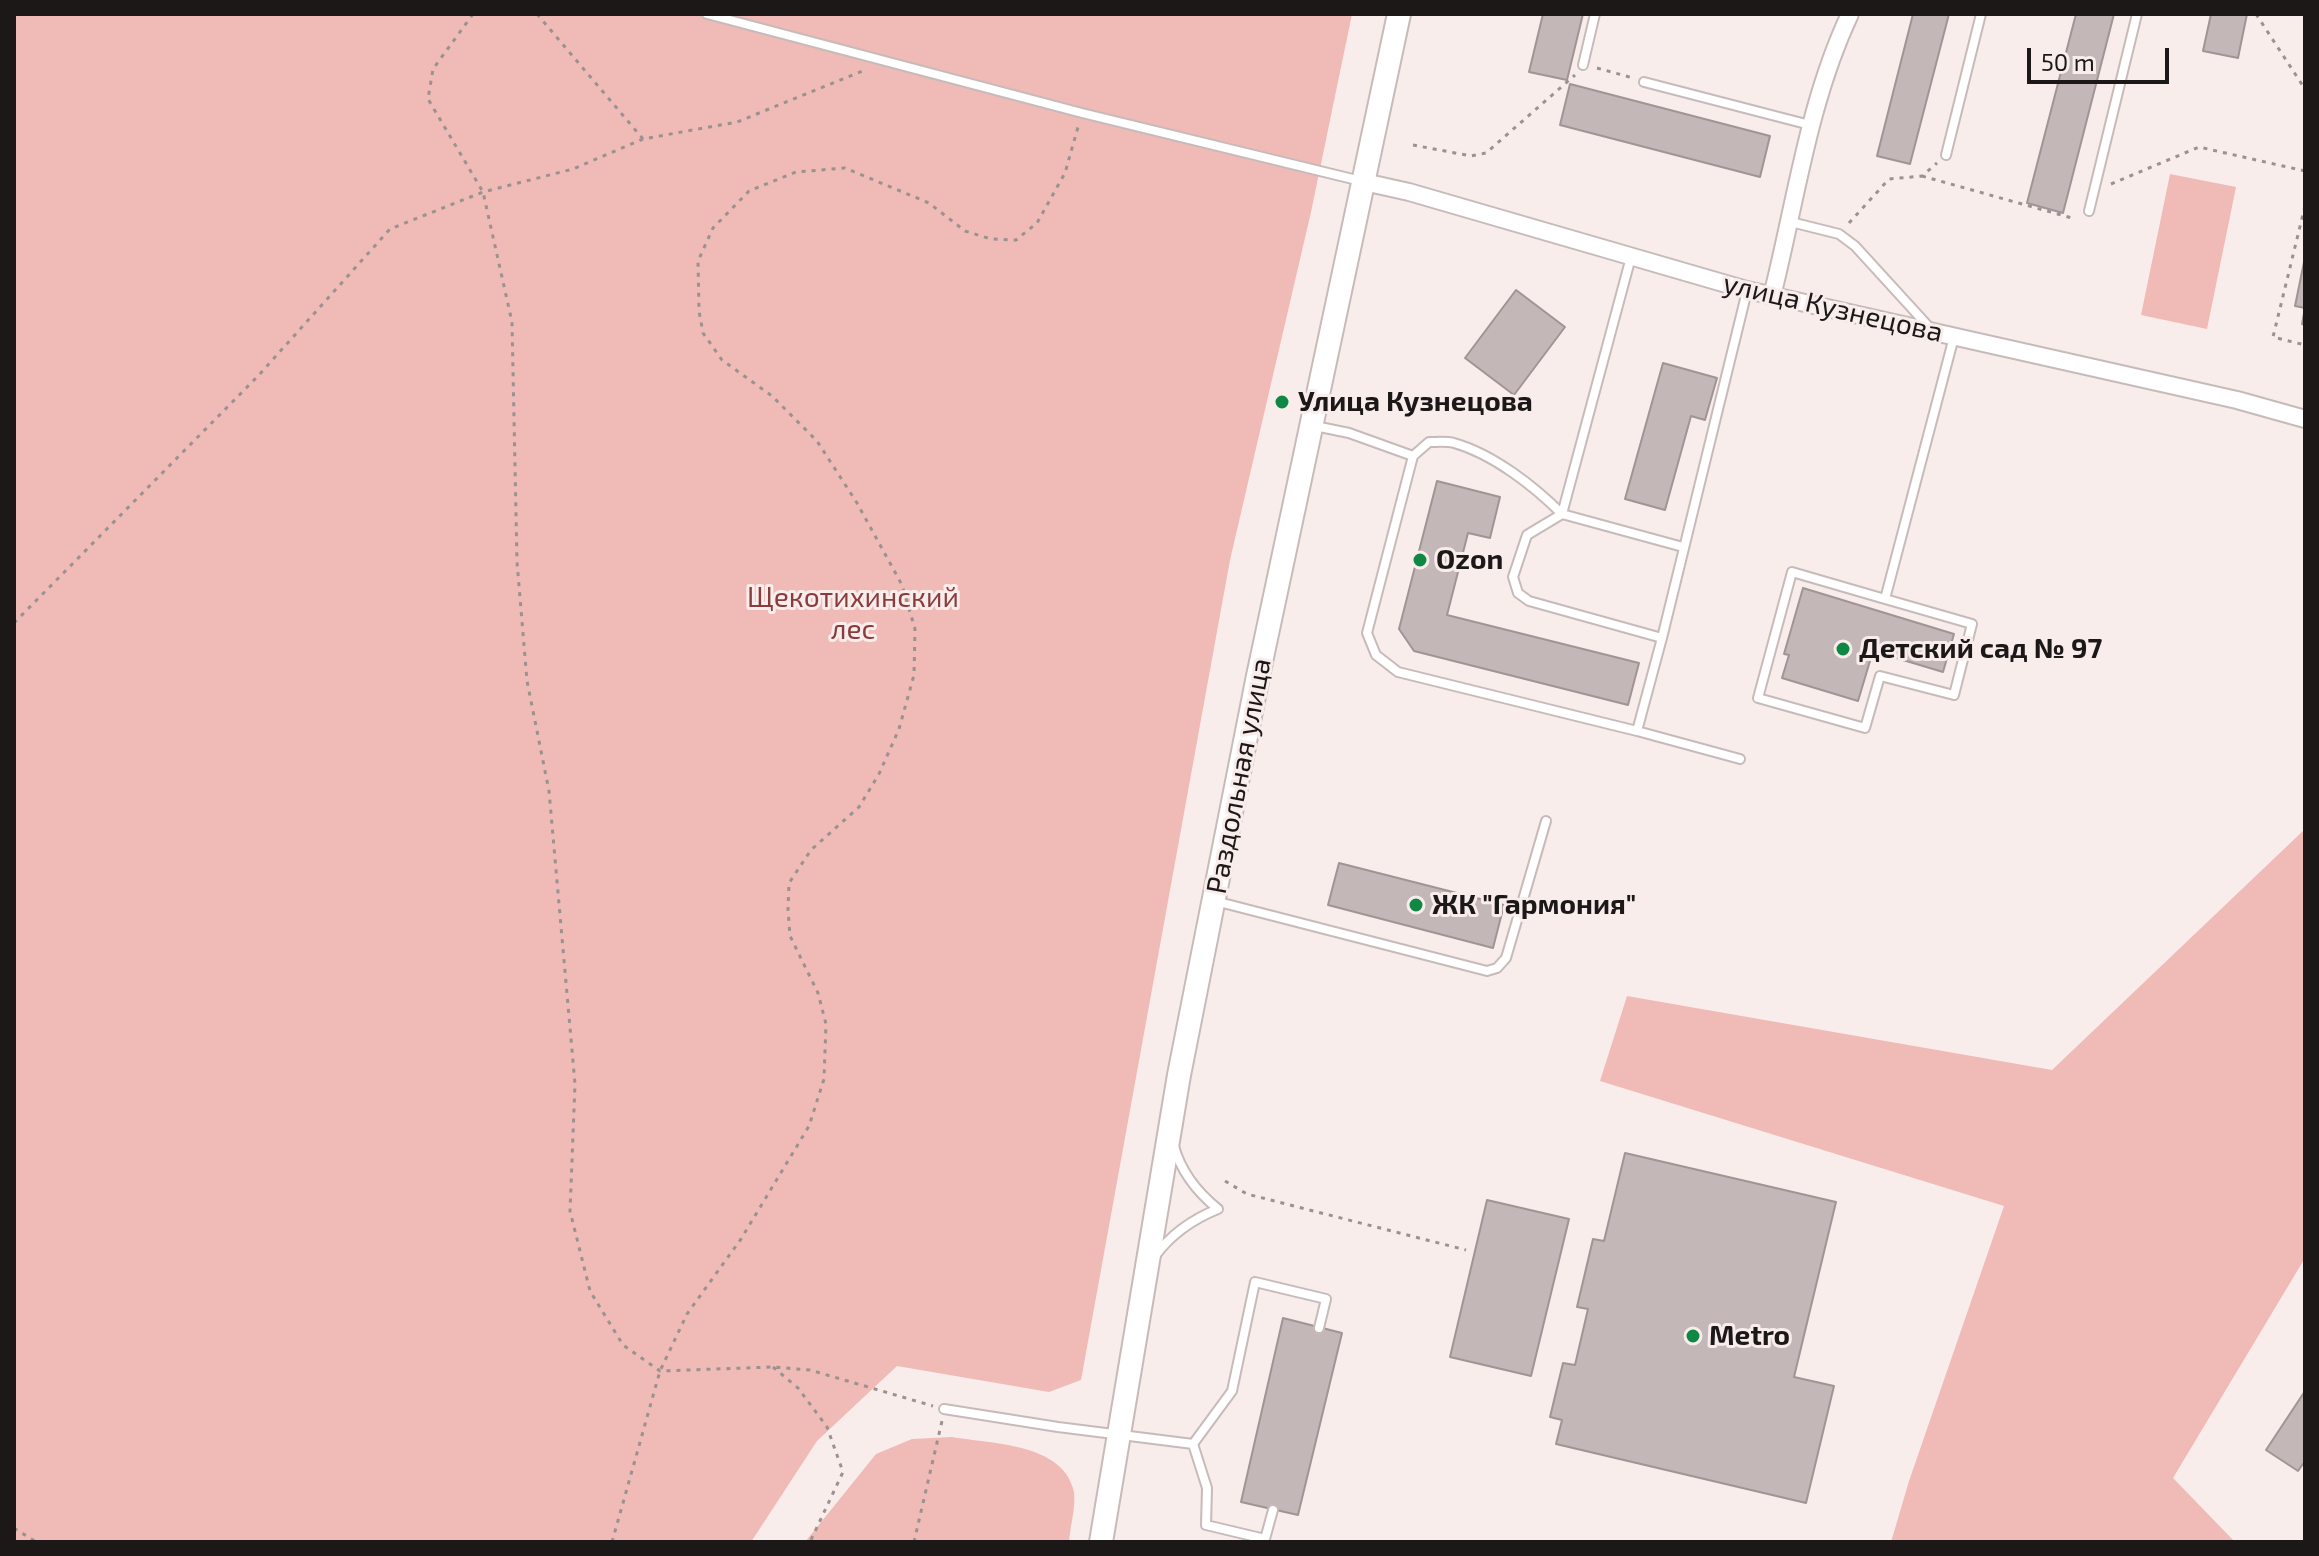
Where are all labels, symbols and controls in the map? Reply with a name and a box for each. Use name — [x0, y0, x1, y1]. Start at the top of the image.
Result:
scale bar — [2031, 32, 2173, 82]
text: 50 m — [2041, 47, 2095, 76]
street label: улица Кузнецова — [1720, 266, 1946, 350]
place label: Улица Кузнецова — [1298, 385, 1533, 419]
marker: Улица Кузнецова — [1273, 393, 1291, 411]
place label: Ozon — [1436, 543, 1503, 577]
marker: Ozon — [1411, 551, 1429, 569]
park label: Щекотихинский лес — [747, 581, 959, 647]
place label: Детский сад № 97 — [1859, 632, 2102, 666]
marker: Детский сад № 97 — [1834, 640, 1852, 658]
street label: Раздольная улица — [1200, 655, 1278, 897]
place label: ЖК "Гармония" — [1432, 888, 1636, 922]
marker: ЖК "Гармония" — [1407, 896, 1425, 914]
place label: Metro — [1709, 1319, 1790, 1353]
marker: Metro — [1684, 1327, 1702, 1345]

